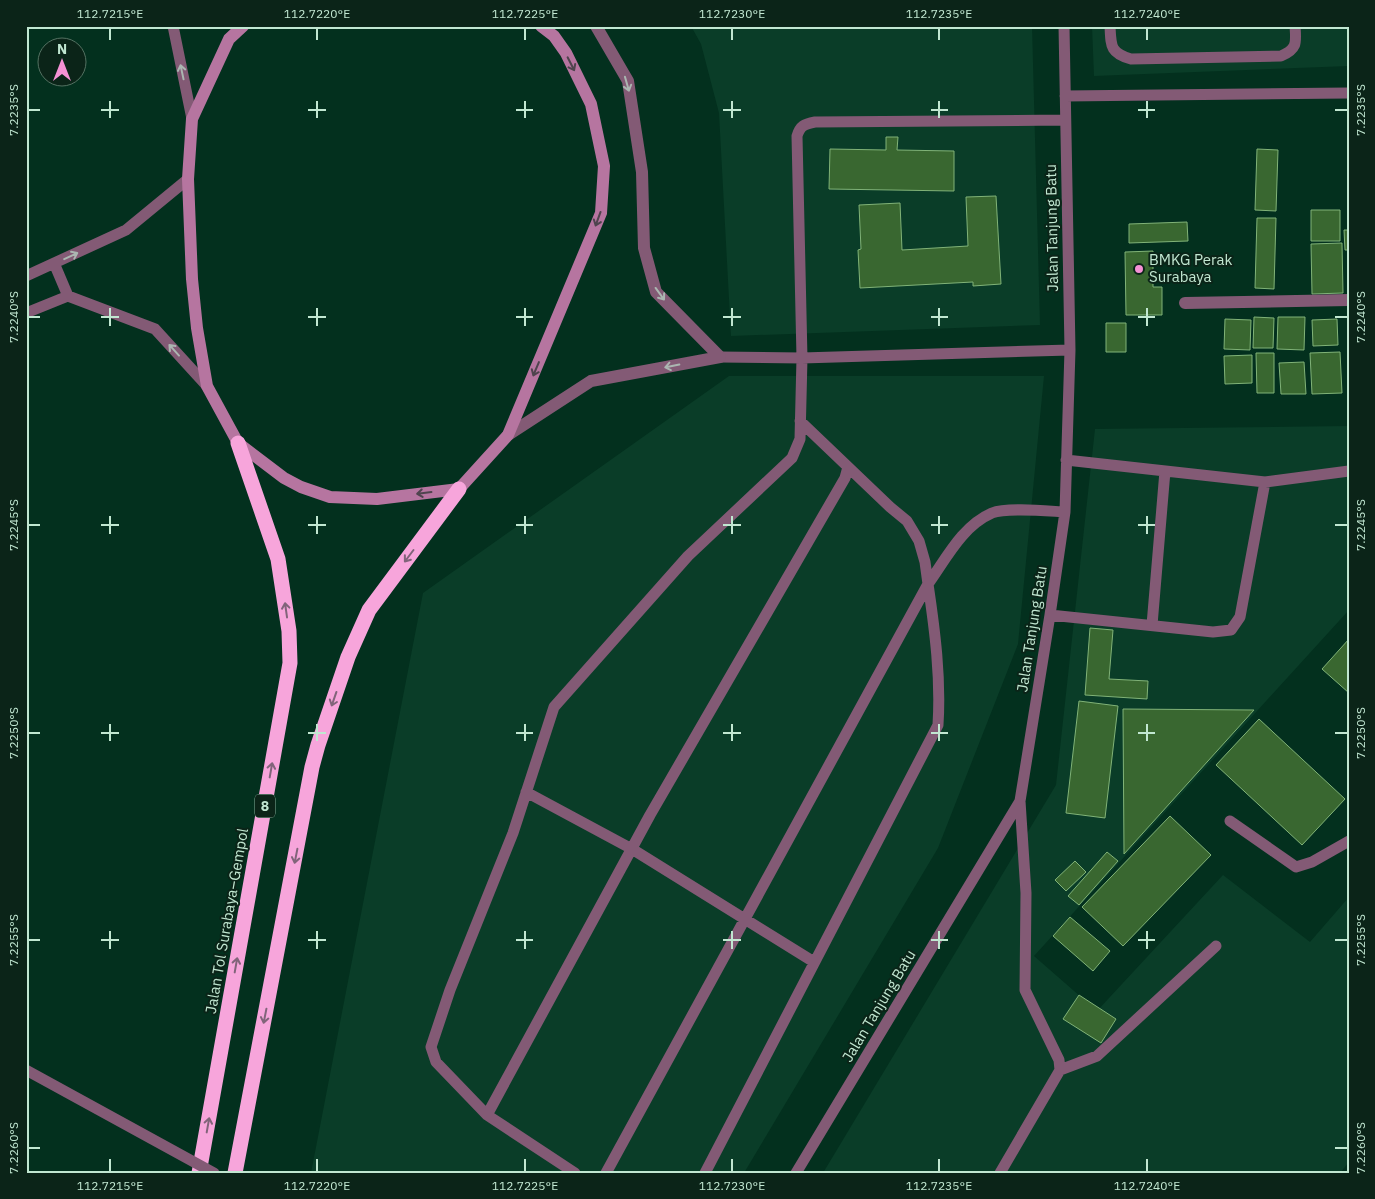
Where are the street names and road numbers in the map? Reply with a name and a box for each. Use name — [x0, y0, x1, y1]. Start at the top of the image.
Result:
street label: Jalan Tanjung Batu — [1041, 164, 1062, 292]
street label: Jalan Tanjung Batu — [1012, 564, 1051, 693]
road number: 8 — [255, 794, 275, 818]
street label: Jalan Tol Surabaya–Gempol — [201, 827, 252, 1015]
street label: Jalan Tanjung Batu — [838, 946, 920, 1065]

